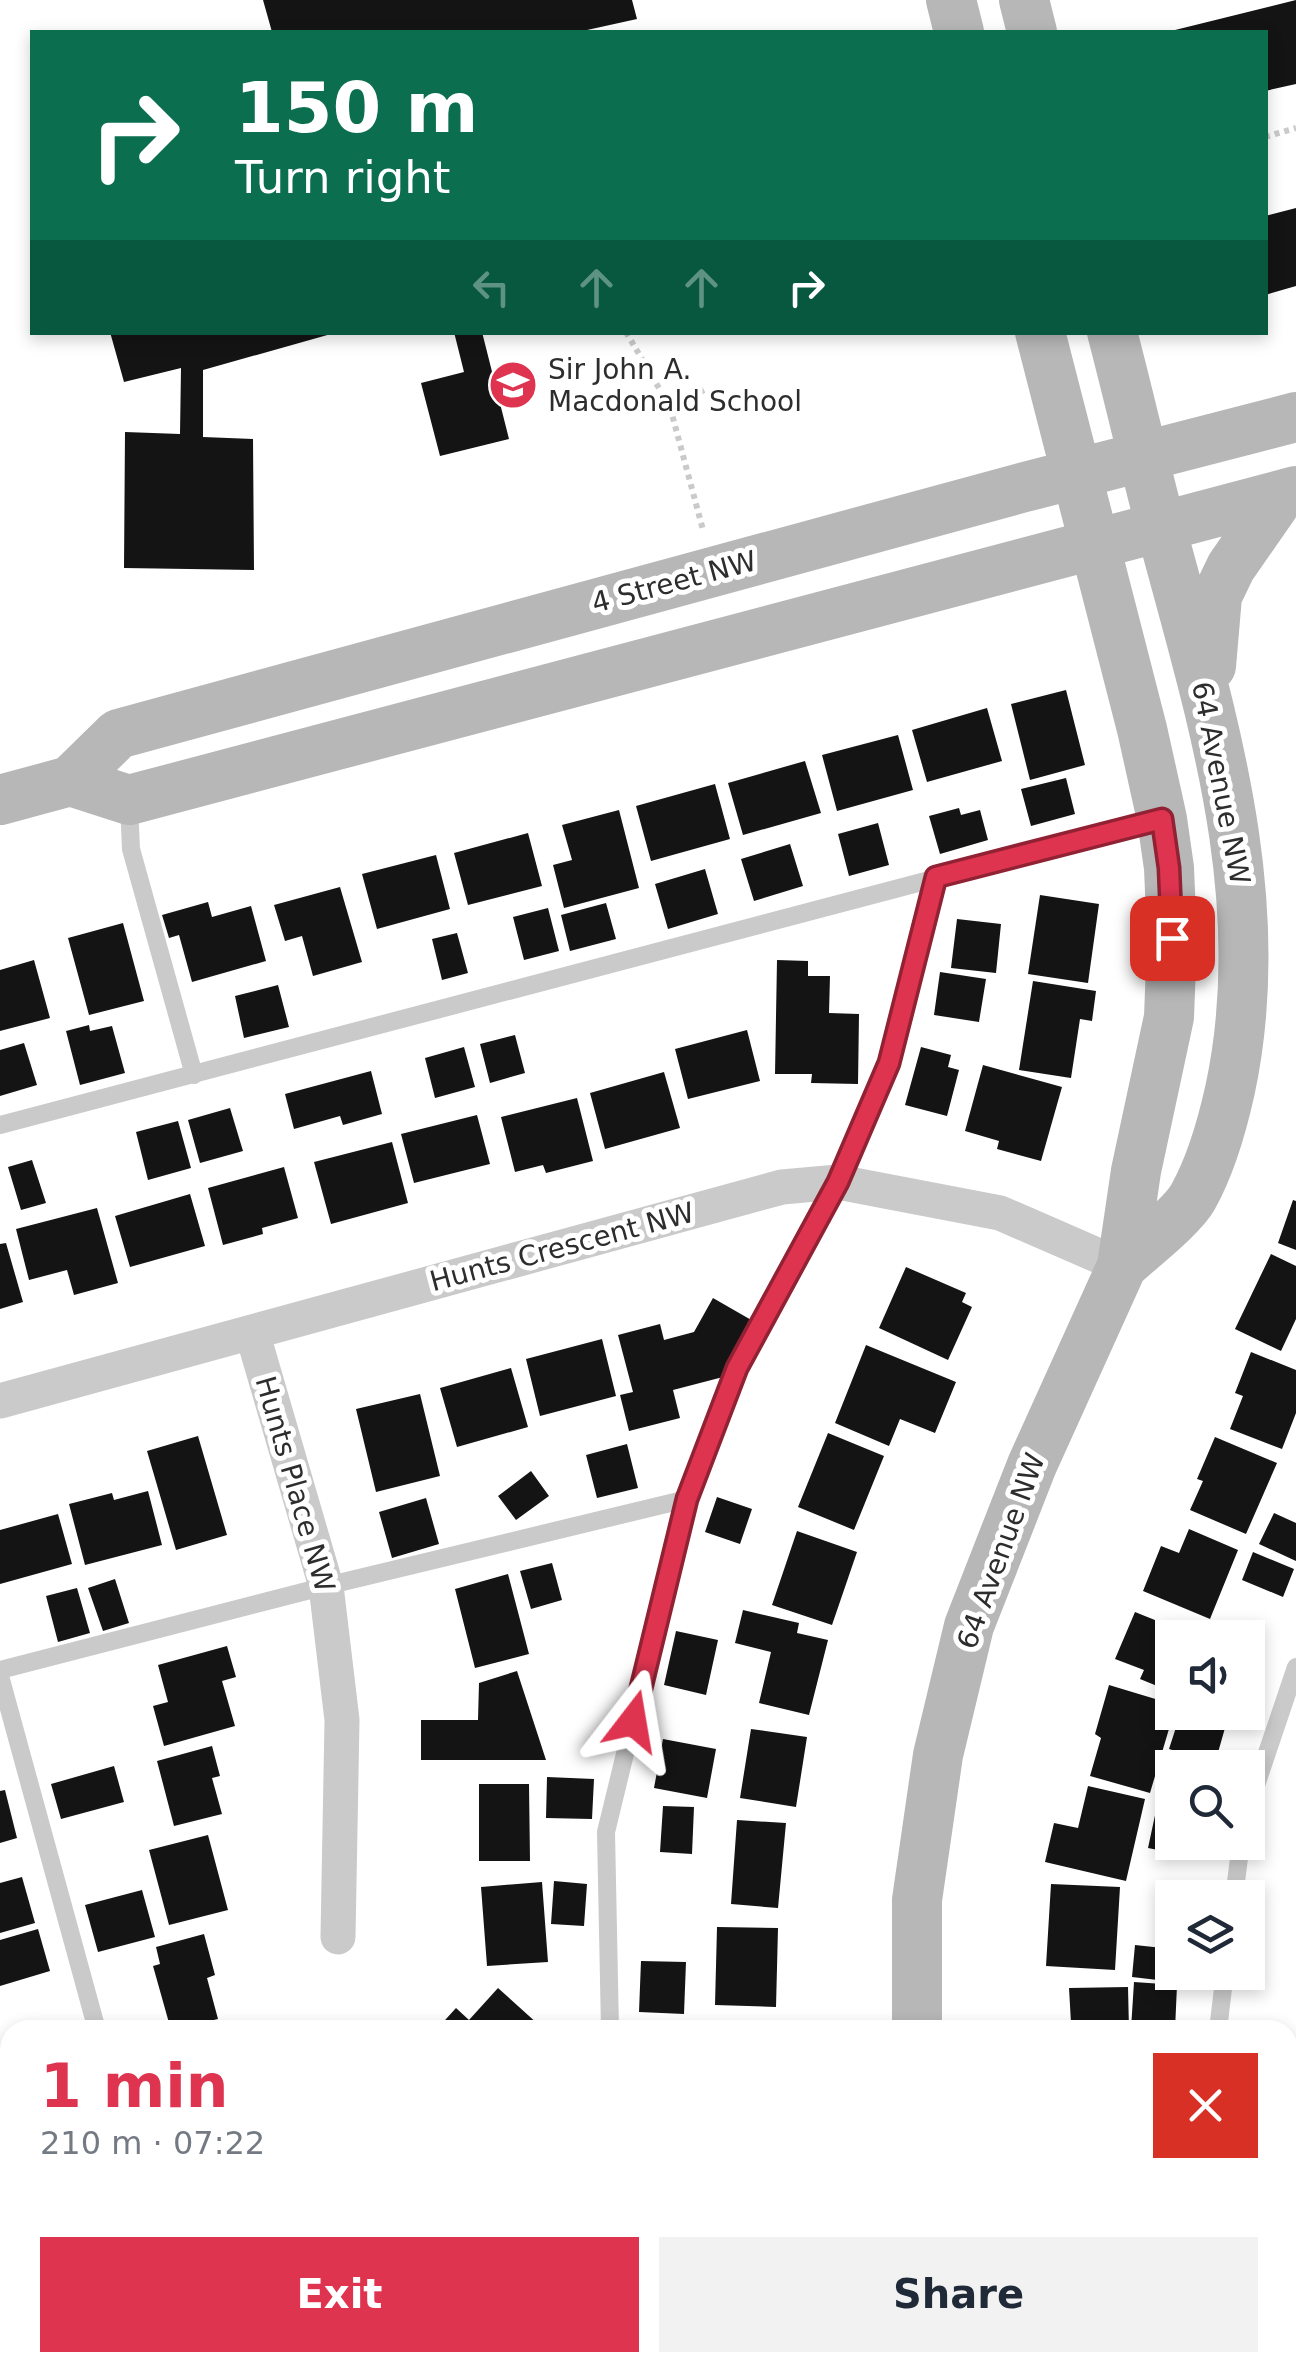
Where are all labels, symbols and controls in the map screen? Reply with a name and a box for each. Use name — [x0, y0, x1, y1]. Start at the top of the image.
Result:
text: 150 m — [235, 67, 478, 149]
icon: right — [70, 70, 200, 200]
text: Turn right — [235, 151, 450, 204]
icon: left — [464, 260, 519, 315]
icon: ahead — [569, 260, 624, 315]
icon: ahead — [674, 260, 729, 315]
icon: right — [779, 260, 834, 315]
place label: Sir John A. Macdonald School — [548, 353, 802, 418]
school or university icon: Sir John A. Macdonald School — [487, 359, 539, 411]
street label: 4 Street NW — [588, 544, 760, 620]
street label: 64 Avenue NW — [1185, 679, 1257, 887]
pin — [1130, 896, 1215, 981]
icon: arrive — [1145, 911, 1200, 966]
street label: Hunts Crescent NW — [426, 1196, 698, 1298]
street label: Hunts Place NW — [248, 1372, 342, 1596]
street label: 64 Avenue NW — [950, 1449, 1052, 1653]
map controls — [1155, 1620, 1265, 1990]
button: sound — [1155, 1620, 1265, 1730]
position arrow — [581, 1669, 685, 1773]
button: search — [1155, 1750, 1265, 1860]
button: layers — [1155, 1880, 1265, 1990]
text: 1 min — [40, 2051, 228, 2121]
button: close — [1153, 2053, 1258, 2158]
text: 210 m · 07:22 — [40, 2124, 265, 2162]
button: Exit — [40, 2237, 639, 2352]
button: Share — [659, 2237, 1258, 2352]

